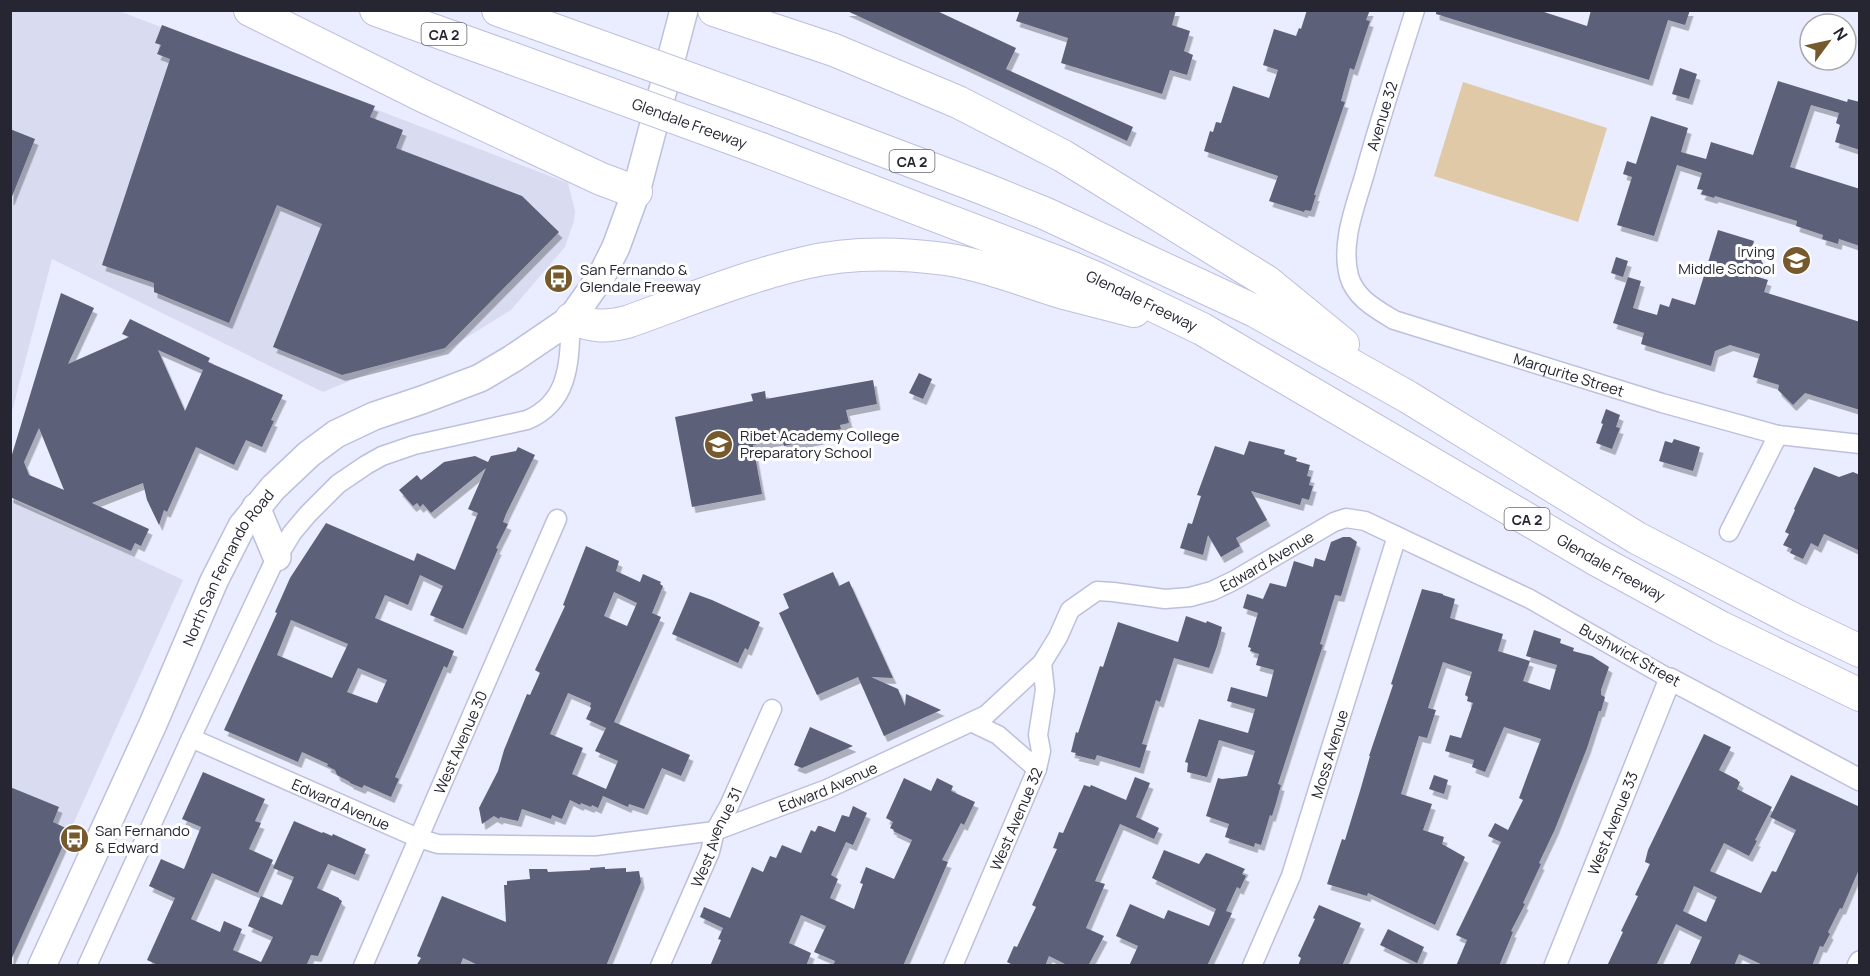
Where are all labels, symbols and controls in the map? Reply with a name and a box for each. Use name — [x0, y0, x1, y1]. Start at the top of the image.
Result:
north arrow — [1798, 12, 1858, 72]
road number: CA 2 — [422, 23, 466, 45]
text: N — [1828, 23, 1853, 45]
street label: Avenue 32 — [1362, 79, 1402, 153]
street label: Glendale Freeway — [629, 92, 750, 154]
road number: CA 2 — [890, 150, 934, 172]
place label: Irving Middle School — [1678, 241, 1775, 279]
school or university icon: Irving Middle School — [1780, 244, 1812, 276]
place label: San Fernando & Glendale Freeway — [580, 259, 701, 297]
bus stop icon: San Fernando & Glendale Freeway — [543, 262, 575, 294]
street label: Glendale Freeway — [1083, 265, 1201, 336]
street label: Marqurite Street — [1511, 347, 1627, 401]
place label: Ribet Academy College Preparatory School — [740, 425, 900, 463]
school or university icon: Ribet Academy College Preparatory School — [703, 428, 735, 460]
street label: North San Fernando Road — [177, 485, 278, 649]
road number: CA 2 — [1504, 508, 1550, 530]
street label: Edward Avenue — [1216, 526, 1318, 596]
street label: Glendale Freeway — [1553, 528, 1669, 606]
street label: Bushwick Street — [1576, 618, 1684, 692]
street label: West Avenue 30 — [428, 687, 492, 797]
street label: Moss Avenue — [1305, 707, 1353, 801]
street label: Edward Avenue — [775, 757, 881, 817]
street label: West Avenue 32 — [985, 764, 1047, 874]
street label: West Avenue 33 — [1582, 768, 1642, 878]
street label: Edward Avenue — [289, 773, 394, 835]
street label: West Avenue 31 — [685, 783, 747, 890]
place label: San Fernando & Edward — [95, 820, 190, 858]
bus stop icon: San Fernando & Edward — [58, 823, 90, 855]

